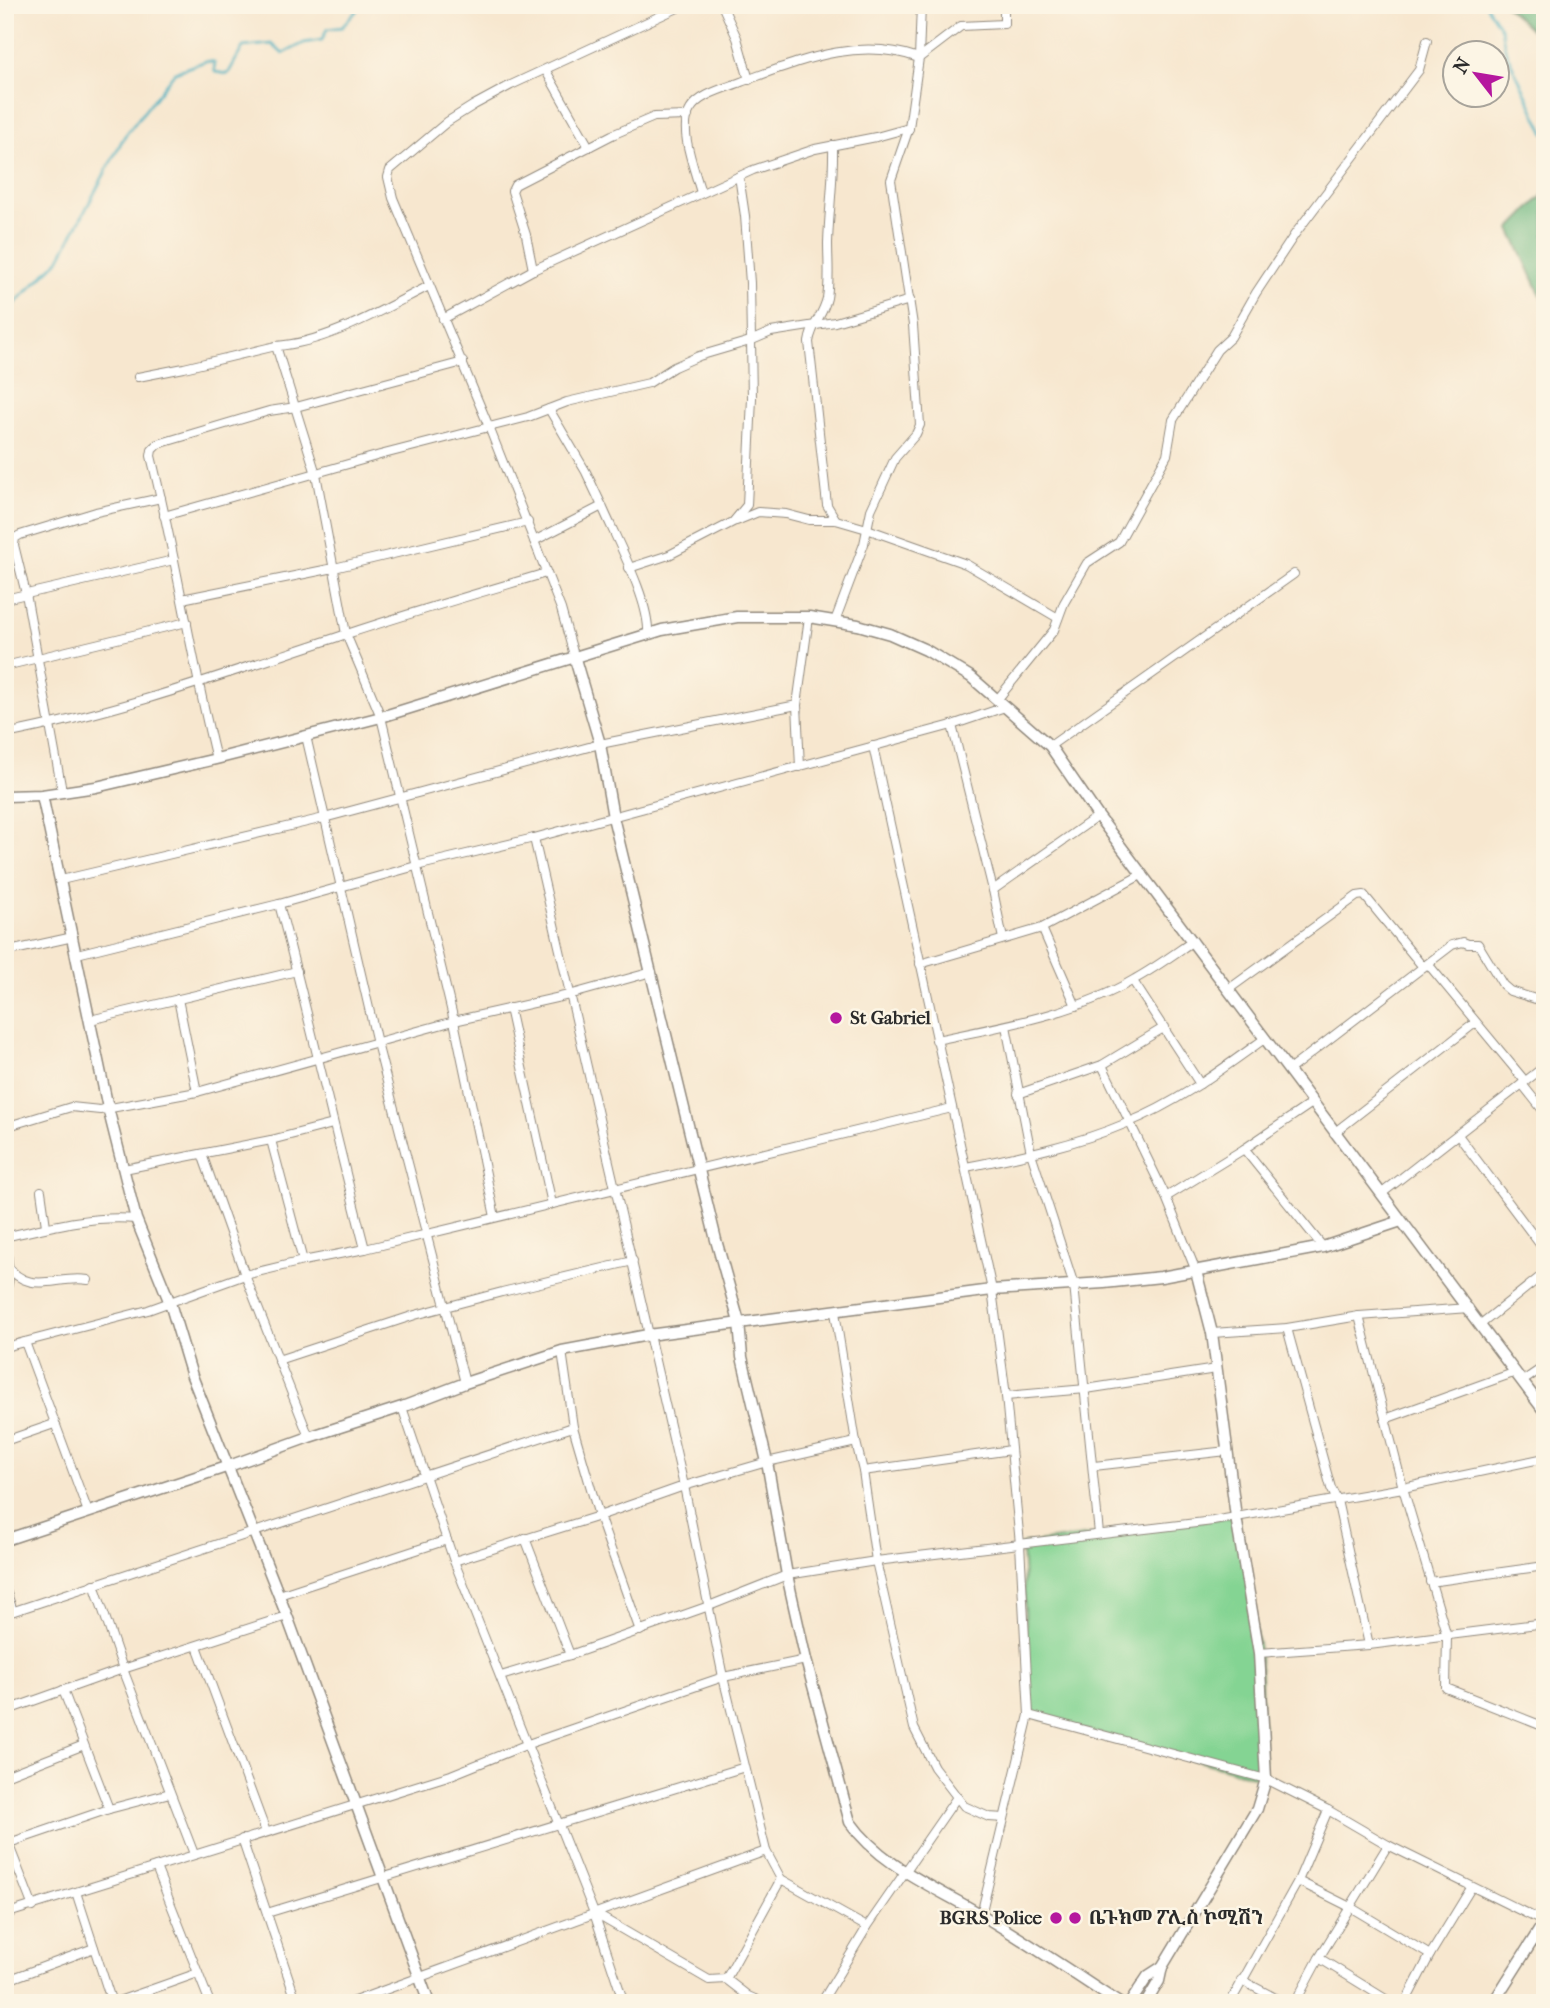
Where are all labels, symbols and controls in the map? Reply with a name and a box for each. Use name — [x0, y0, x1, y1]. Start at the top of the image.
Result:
north arrow — [1442, 38, 1512, 108]
text: N — [1449, 53, 1476, 78]
place label: St Gabriel — [850, 1007, 932, 1029]
marker: St Gabriel — [828, 1010, 844, 1026]
place label: BGRS Police — [939, 1907, 1043, 1929]
place label: ቤጉክመ ፖሊስ ኮሚሽን — [1089, 1907, 1263, 1929]
marker: BGRS Police — [1048, 1910, 1064, 1926]
marker: ቤጉክመ ፖሊስ ኮሚሽን — [1067, 1910, 1083, 1926]

